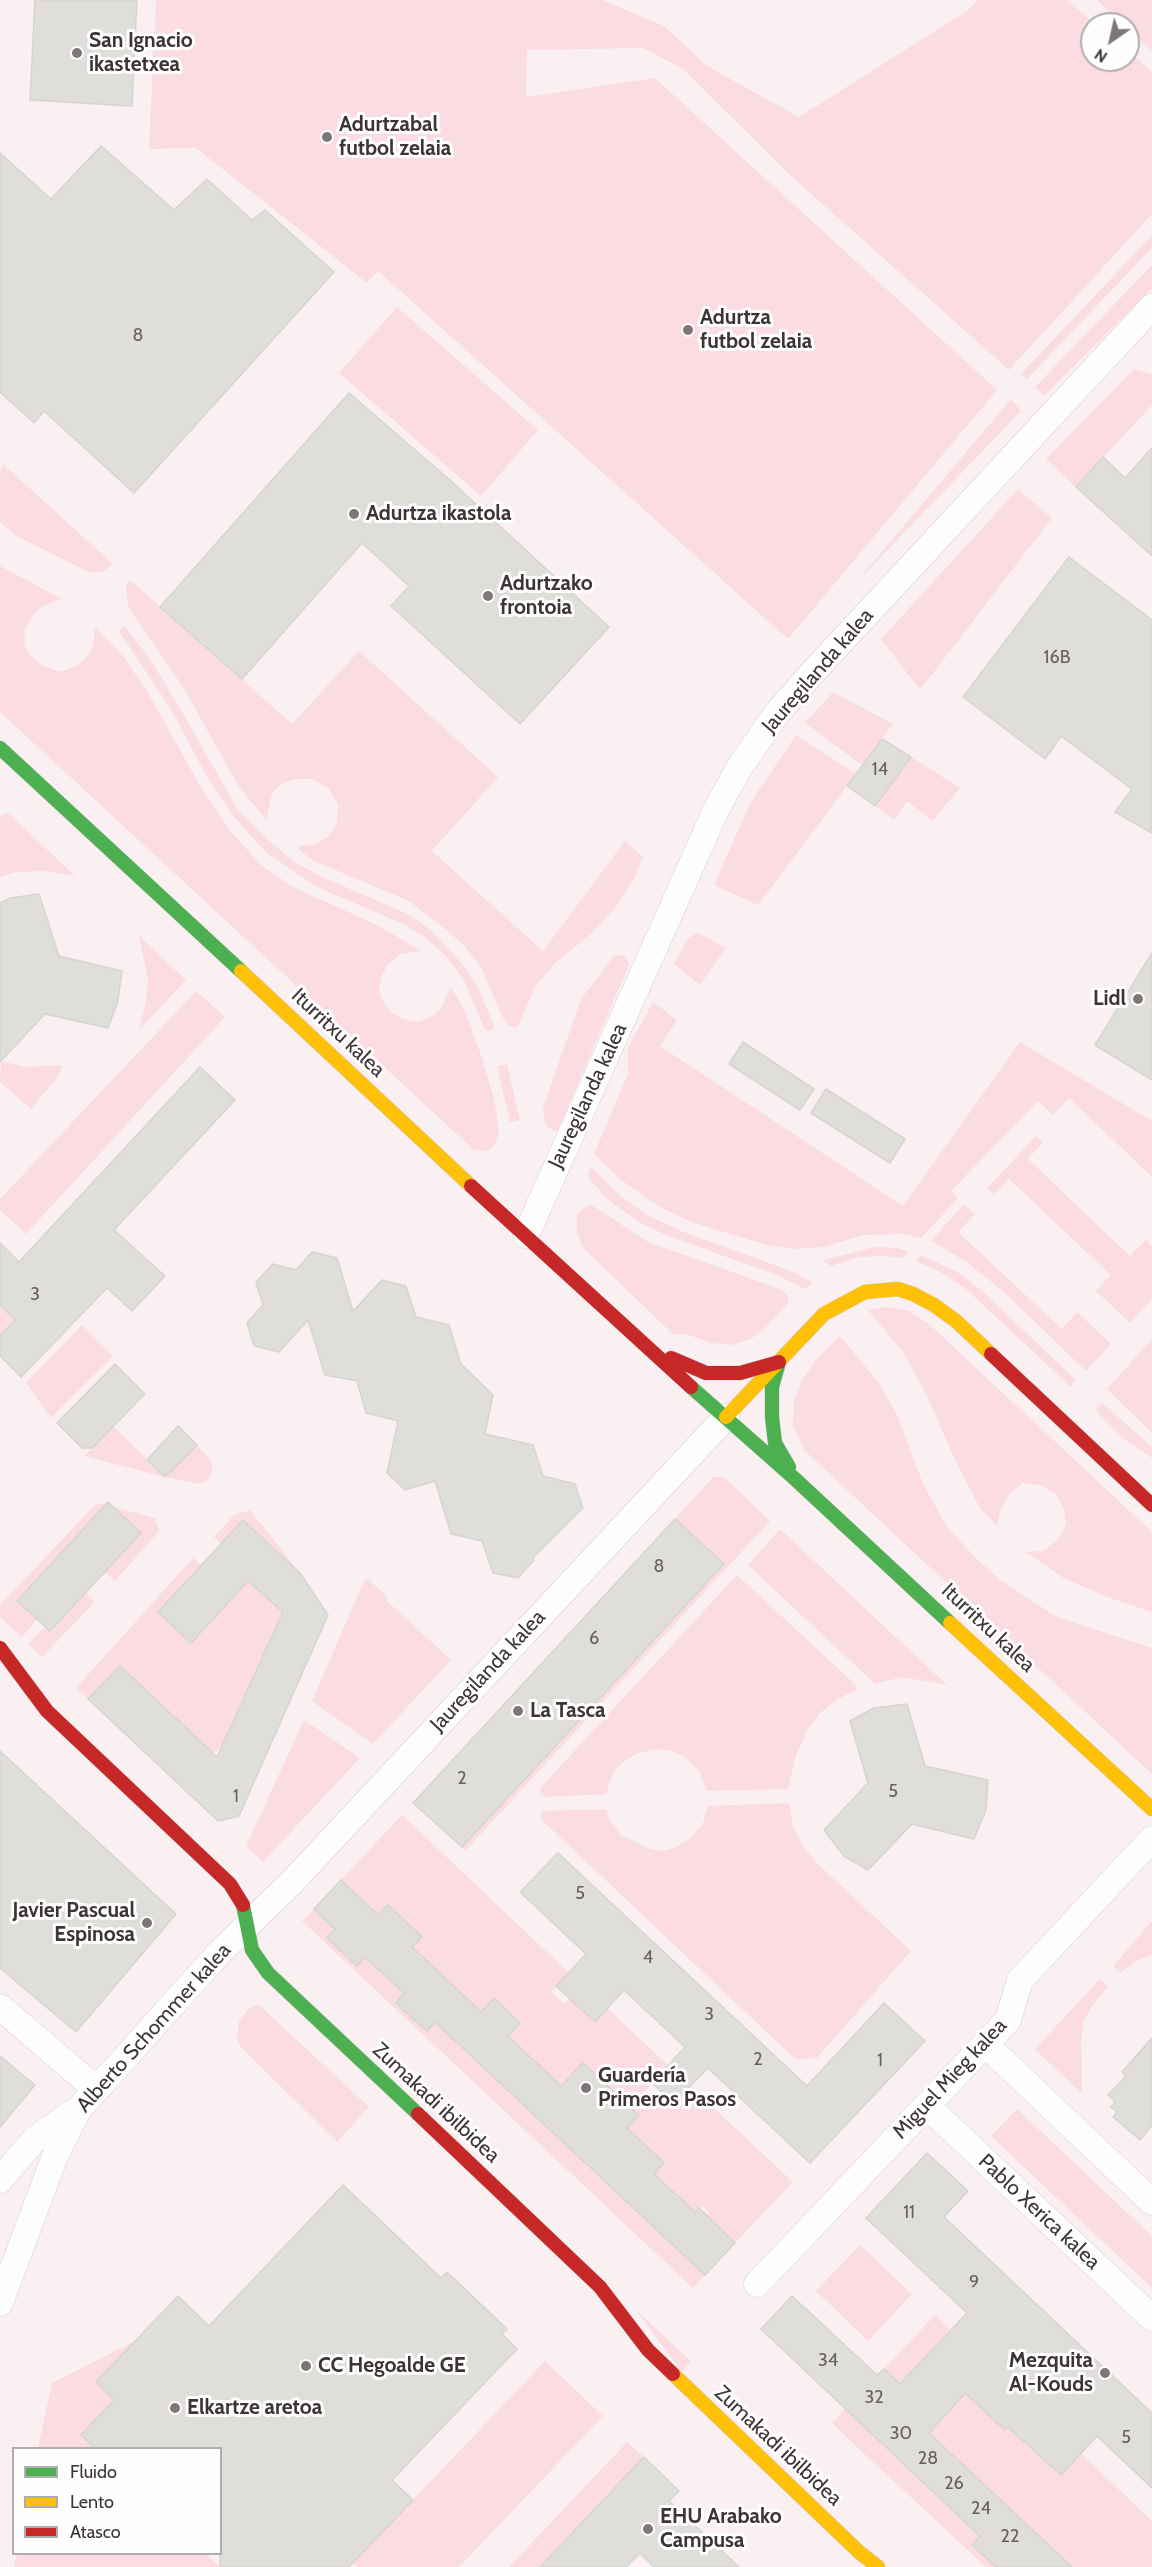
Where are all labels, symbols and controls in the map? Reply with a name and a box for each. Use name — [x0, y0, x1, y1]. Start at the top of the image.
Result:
north arrow — [1080, 12, 1140, 72]
place label: San Ignacio ikastetxea — [89, 28, 193, 78]
text: N — [1091, 45, 1111, 67]
marker: San Ignacio ikastetxea — [70, 46, 84, 60]
place label: Adurtzabal futbol zelaia — [339, 112, 451, 162]
marker: Adurtzabal futbol zelaia — [320, 130, 334, 144]
place label: Adurtza futbol zelaia — [700, 305, 812, 355]
marker: Adurtza futbol zelaia — [681, 323, 695, 337]
house number: 8 — [133, 325, 143, 347]
place label: Adurtza ikastola — [366, 501, 511, 527]
marker: Adurtza ikastola — [347, 507, 361, 521]
place label: Adurtzako frontoia — [500, 571, 593, 621]
marker: Adurtzako frontoia — [481, 589, 495, 603]
street label: Jauregilanda kalea — [757, 604, 879, 738]
house number: 16B — [1044, 647, 1070, 669]
house number: 14 — [872, 759, 888, 781]
street label: Iturritxu kalea — [286, 983, 390, 1083]
place label: Lidl — [1093, 986, 1126, 1012]
marker: Lidl — [1131, 992, 1145, 1006]
street label: Jauregilanda kalea — [543, 1020, 633, 1172]
house number: 3 — [30, 1284, 40, 1306]
house number: 8 — [654, 1556, 664, 1578]
street label: Iturritxu kalea — [936, 1578, 1040, 1678]
street label: Jauregilanda kalea — [425, 1605, 551, 1737]
house number: 6 — [589, 1628, 599, 1650]
place label: La Tasca — [530, 1698, 606, 1724]
marker: La Tasca — [511, 1704, 525, 1718]
house number: 2 — [457, 1768, 467, 1790]
house number: 5 — [888, 1781, 898, 1803]
house number: 1 — [233, 1786, 239, 1808]
house number: 5 — [575, 1883, 585, 1905]
place label: Javier Pascual Espinosa — [13, 1898, 135, 1948]
marker: Javier Pascual Espinosa — [140, 1916, 154, 1930]
street label: Alberto Schommer kalea — [71, 1938, 237, 2118]
house number: 4 — [643, 1947, 653, 1969]
house number: 3 — [704, 2004, 714, 2026]
street label: Miguel Mieg kalea — [888, 2014, 1012, 2144]
street label: Zumakadi ibilbidea — [367, 2038, 505, 2168]
house number: 2 — [753, 2049, 763, 2071]
house number: 1 — [877, 2050, 883, 2072]
place label: Guardería Primeros Pasos — [598, 2063, 736, 2113]
marker: Guardería Primeros Pasos — [579, 2081, 593, 2095]
street label: Pablo Xerica kalea — [973, 2149, 1105, 2275]
house number: 11 — [903, 2202, 915, 2224]
house number: 9 — [969, 2272, 979, 2294]
place label: Mezquita Al-Kouds — [1009, 2348, 1093, 2398]
house number: 34 — [818, 2350, 838, 2372]
place label: CC Hegoalde GE — [318, 2353, 466, 2379]
marker: CC Hegoalde GE — [299, 2359, 313, 2373]
marker: Mezquita Al-Kouds — [1098, 2366, 1112, 2380]
street label: Zumakadi ibilbidea — [709, 2381, 847, 2511]
house number: 32 — [864, 2387, 884, 2409]
place label: Elkartze aretoa — [187, 2395, 322, 2421]
marker: Elkartze aretoa — [168, 2401, 182, 2415]
house number: 30 — [890, 2423, 912, 2445]
house number: 5 — [1121, 2427, 1131, 2449]
legend — [12, 2447, 222, 2555]
house number: 28 — [918, 2448, 938, 2470]
text: Fluido — [70, 2461, 117, 2483]
house number: 26 — [944, 2473, 964, 2495]
text: Lento — [70, 2491, 114, 2513]
house number: 24 — [971, 2498, 991, 2520]
place label: EHU Arabako Campusa — [660, 2504, 782, 2554]
text: Atasco — [70, 2521, 121, 2543]
marker: EHU Arabako Campusa — [641, 2522, 655, 2536]
house number: 22 — [1001, 2526, 1019, 2548]

